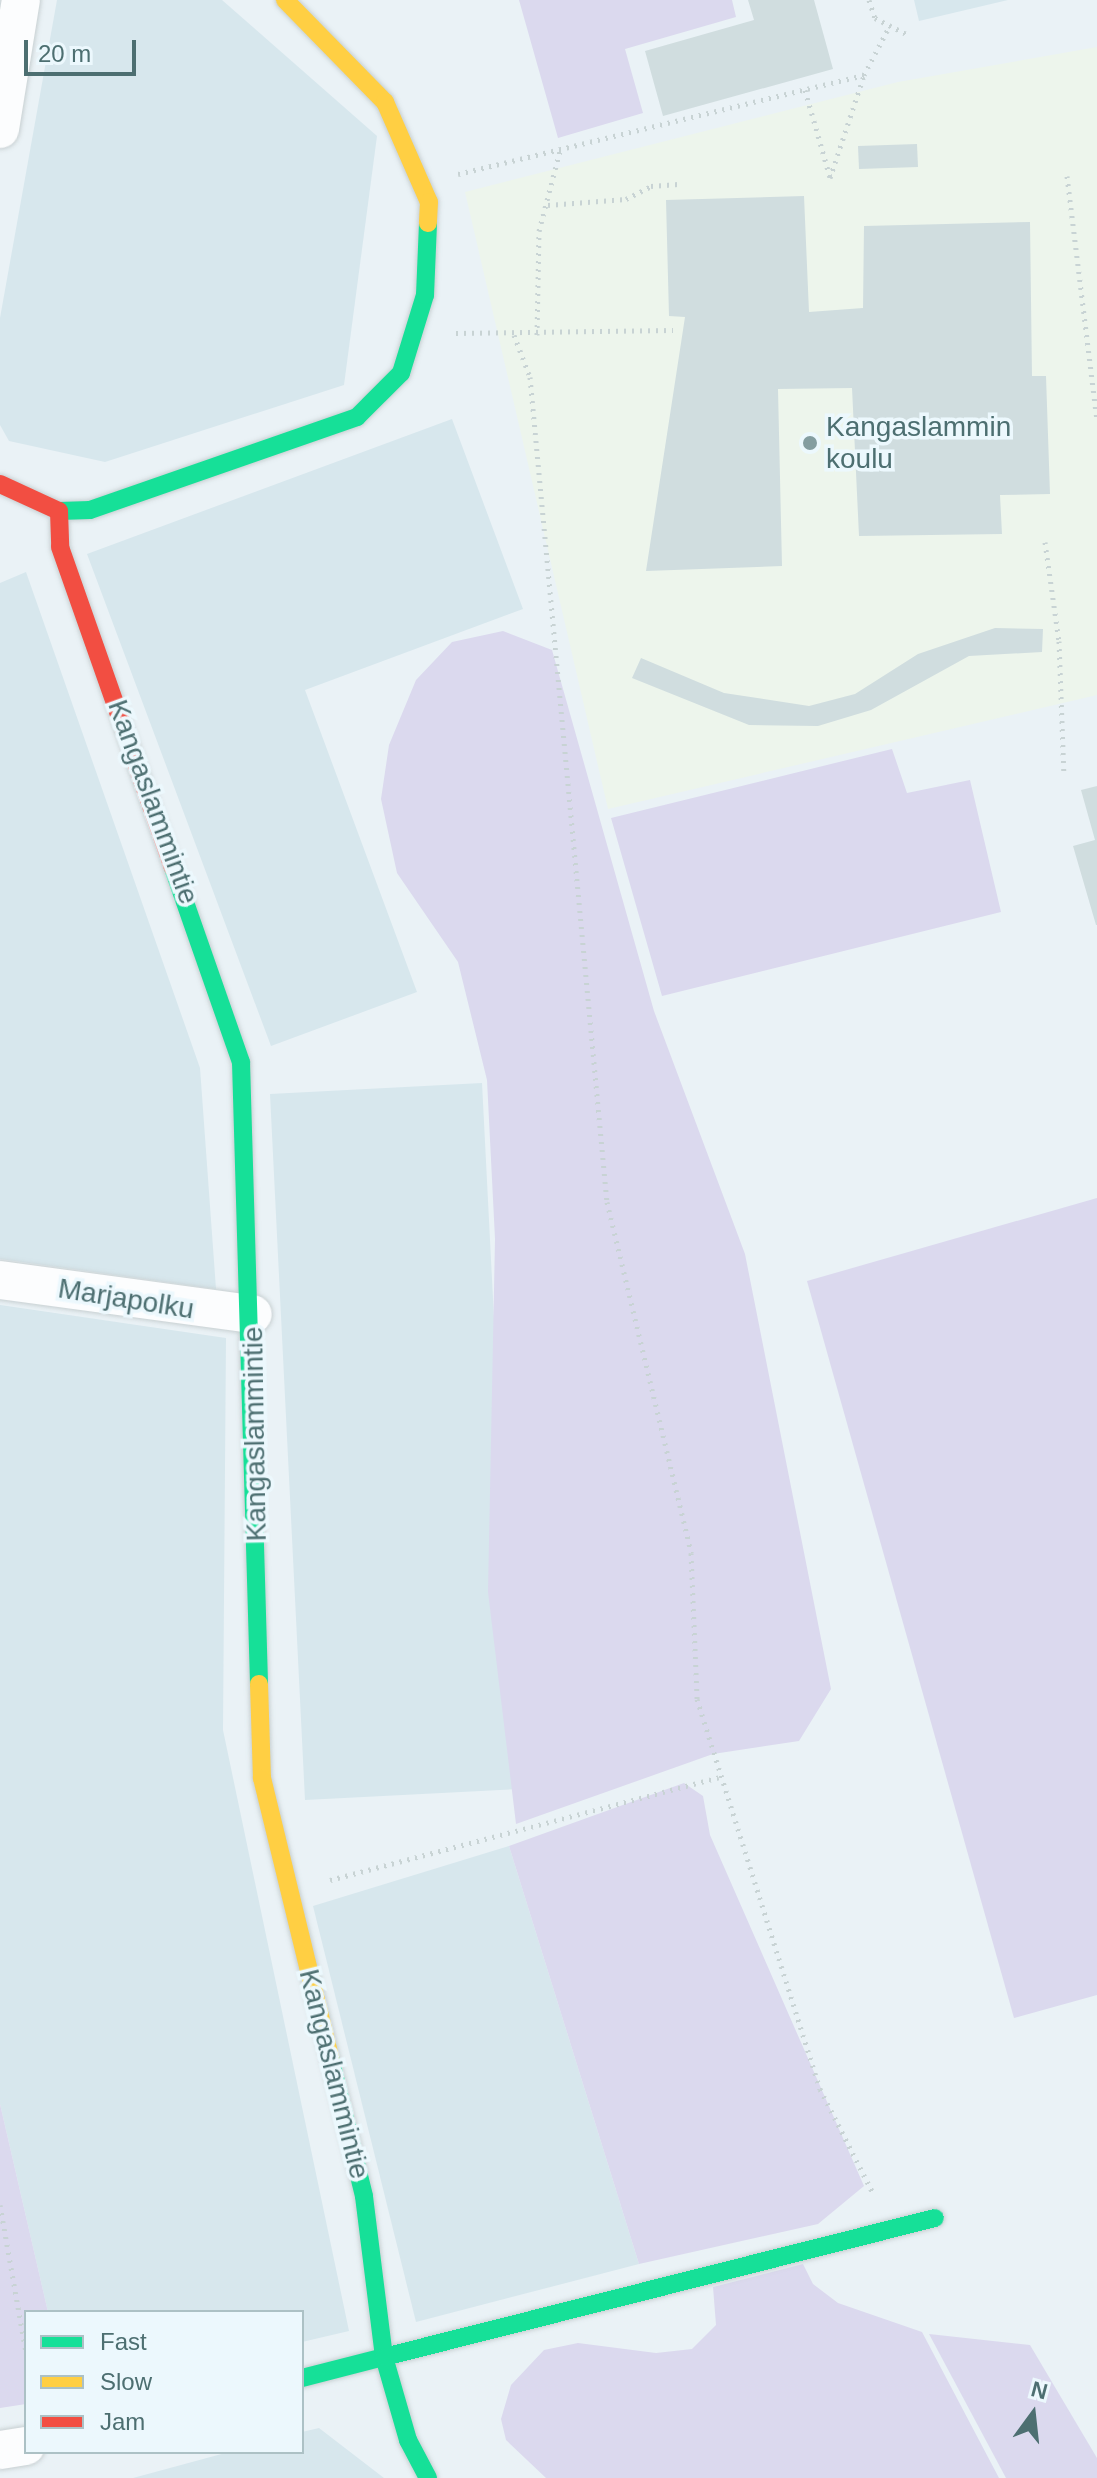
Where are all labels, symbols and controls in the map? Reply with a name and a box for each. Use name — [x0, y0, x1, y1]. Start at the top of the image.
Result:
scale bar — [28, 24, 140, 74]
text: 20 m — [38, 40, 91, 67]
place label: Kangaslammin koulu — [826, 410, 1011, 476]
marker: Kangaslammin koulu — [801, 434, 819, 452]
street label: Kangaslammintie — [100, 695, 206, 909]
street label: Marjapolku — [56, 1272, 196, 1326]
street label: Kangaslammintie — [236, 1326, 274, 1542]
street label: Kangaslammintie — [292, 1966, 376, 2182]
legend — [24, 2310, 304, 2454]
text: Fast — [100, 2328, 147, 2355]
text: Slow — [100, 2368, 152, 2395]
north arrow — [993, 2374, 1073, 2454]
text: N — [1028, 2376, 1050, 2404]
text: Jam — [100, 2408, 145, 2435]

